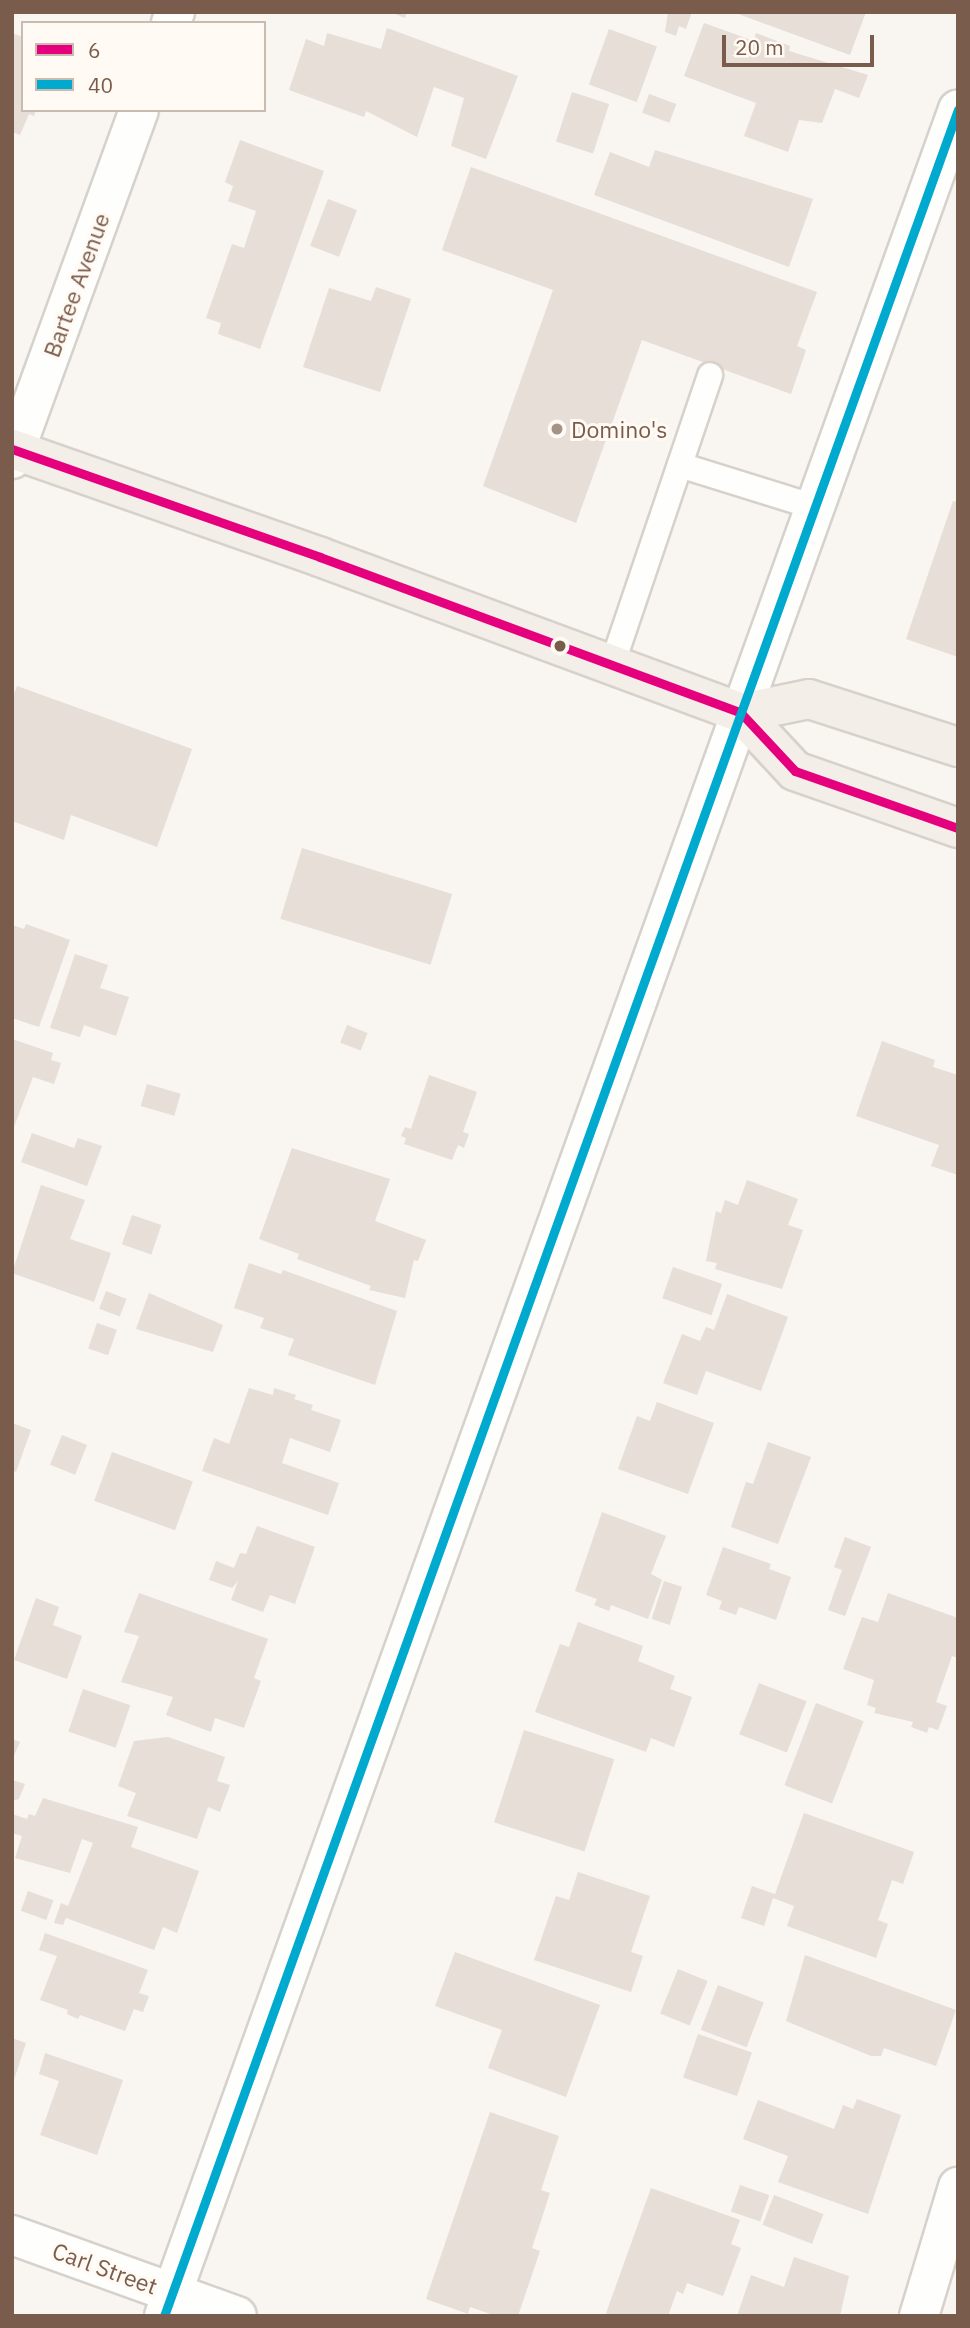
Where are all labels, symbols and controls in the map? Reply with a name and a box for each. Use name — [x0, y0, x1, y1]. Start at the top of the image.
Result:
legend — [21, 21, 266, 112]
scale bar — [725, 21, 877, 65]
text: 20 m — [735, 33, 784, 61]
text: 6 — [88, 36, 101, 64]
text: 40 — [88, 71, 113, 99]
street label: Bartee Avenue — [37, 209, 115, 361]
place label: Domino's — [571, 415, 667, 443]
marker: Domino's — [549, 421, 565, 437]
unlabelled marker — [553, 639, 567, 653]
street label: Carl Street — [49, 2236, 161, 2300]

